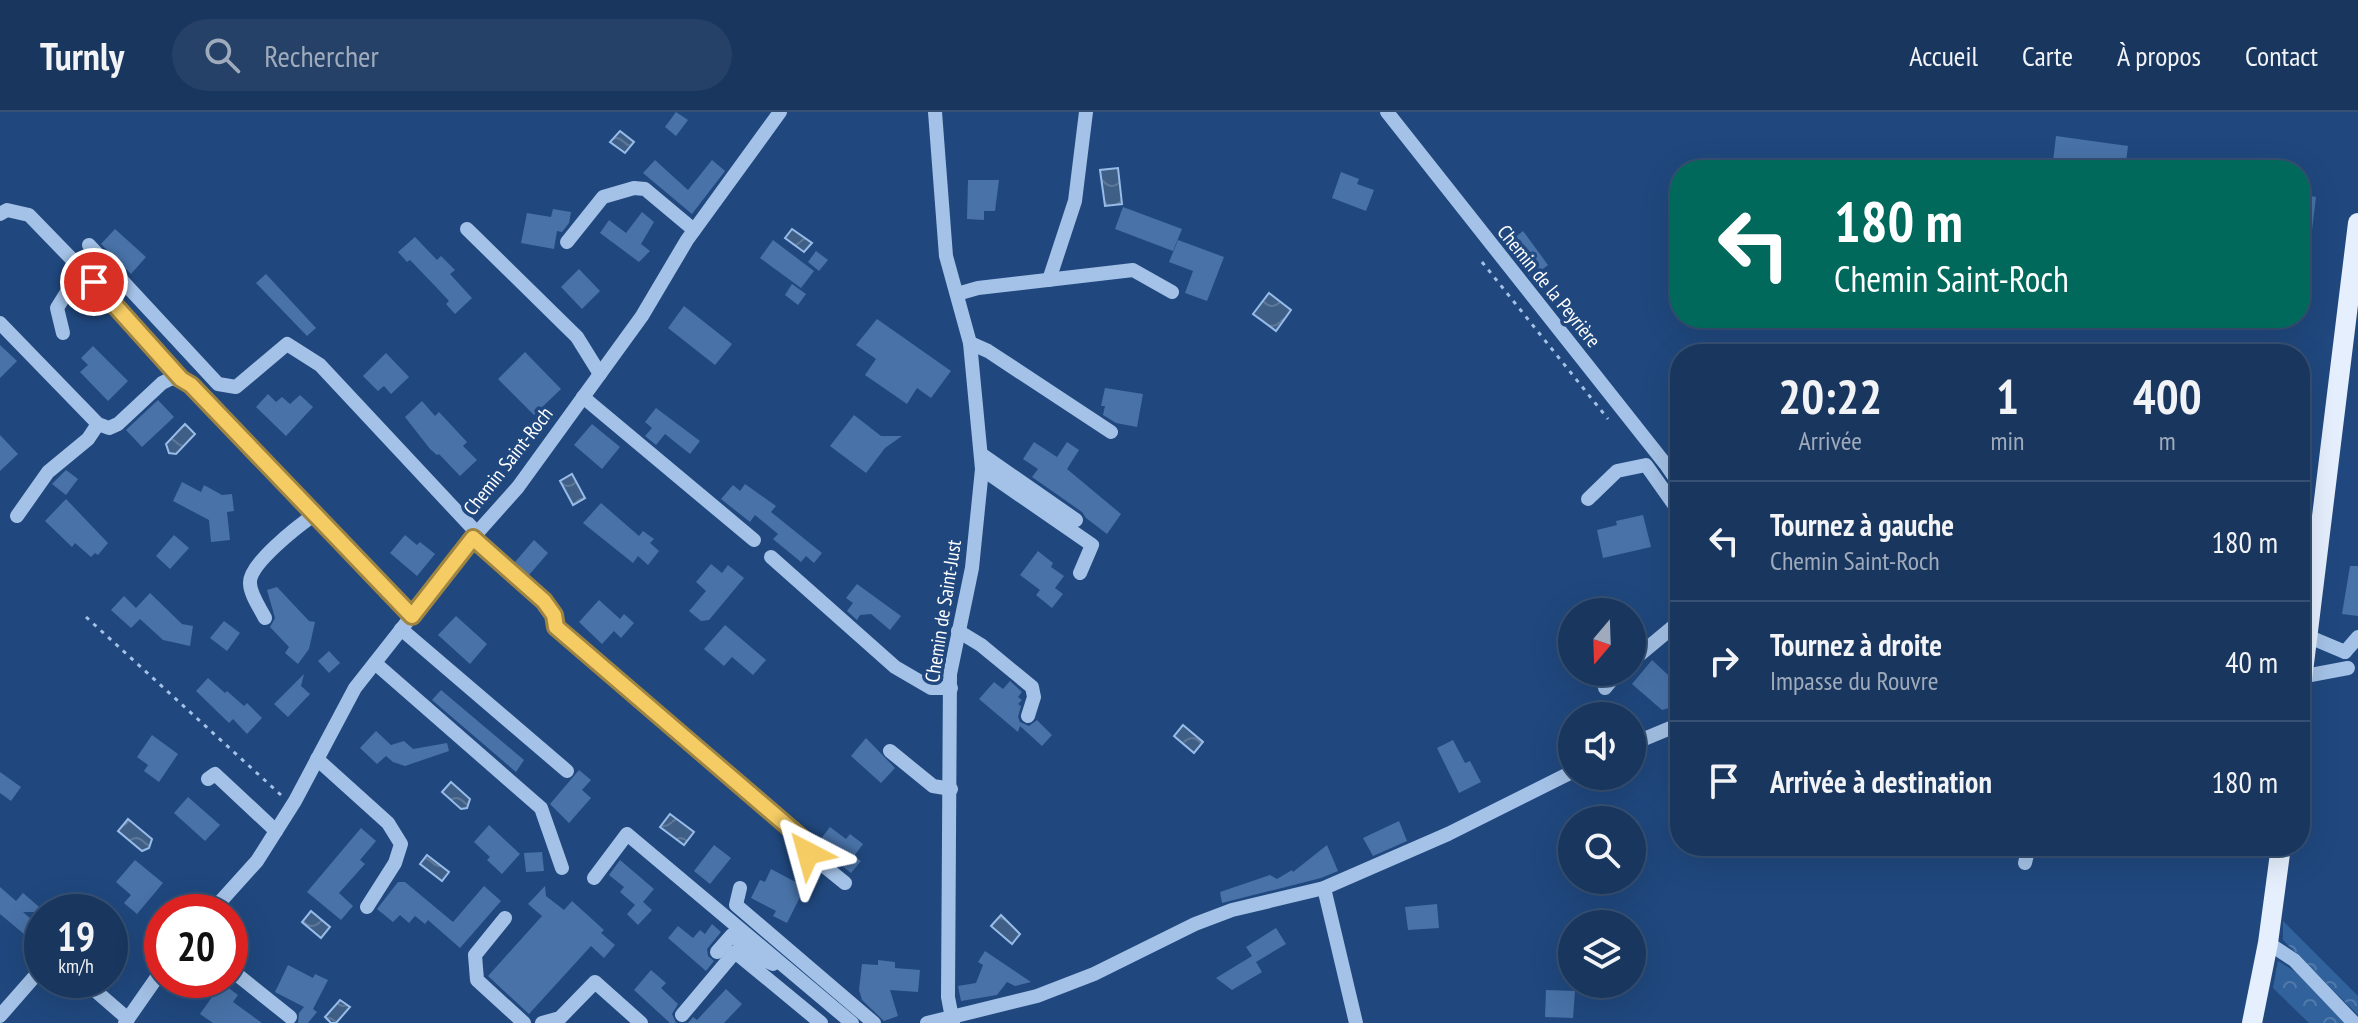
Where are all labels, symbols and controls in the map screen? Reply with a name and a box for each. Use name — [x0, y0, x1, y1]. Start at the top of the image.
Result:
search box — [172, 19, 732, 91]
text: Turnly — [40, 31, 124, 80]
icon: search — [200, 33, 244, 77]
text: Rechercher — [264, 36, 379, 75]
text: Accueil — [1909, 37, 1978, 74]
text: Carte — [2022, 37, 2073, 74]
text: À propos — [2117, 37, 2201, 74]
text: Contact — [2245, 37, 2318, 74]
text: 180 m — [1834, 185, 1963, 257]
icon: left — [1702, 192, 1806, 296]
street label: Chemin de la Peyrière — [1492, 219, 1606, 353]
pin — [60, 248, 128, 316]
text: Chemin Saint-Roch — [1834, 255, 2069, 302]
icon: arrive — [72, 260, 116, 304]
text: 20:22 — [1778, 365, 1882, 427]
text: 1 — [1996, 365, 2019, 427]
text: 400 — [2133, 365, 2202, 427]
street label: Chemin Saint-Roch — [458, 402, 558, 520]
text: Arrivée — [1798, 424, 1862, 457]
text: min — [1990, 424, 2024, 457]
text: m — [2159, 424, 2176, 457]
text: Tournez à gauche — [1770, 505, 1954, 544]
icon: left — [1702, 519, 1746, 563]
text: 180 m — [2212, 522, 2278, 561]
street label: Chemin de Saint-Just — [919, 537, 967, 684]
text: Chemin Saint-Roch — [1770, 544, 1940, 577]
north arrow — [1558, 598, 1646, 686]
map controls — [1558, 598, 1646, 998]
text: Tournez à droite — [1770, 625, 1942, 664]
icon: right — [1702, 639, 1746, 683]
text: 40 m — [2225, 642, 2278, 681]
text: Impasse du Rouvre — [1770, 664, 1939, 697]
button: sound — [1558, 702, 1646, 790]
icon: arrive — [1702, 759, 1746, 803]
text: Arrivée à destination — [1770, 762, 1992, 801]
text: 180 m — [2212, 762, 2278, 801]
button: search — [1558, 806, 1646, 894]
position arrow — [766, 811, 850, 895]
speed limit sign: 20 — [144, 894, 248, 998]
text: 19 — [57, 910, 95, 962]
button: layers — [1558, 910, 1646, 998]
text: km/h — [58, 953, 94, 979]

